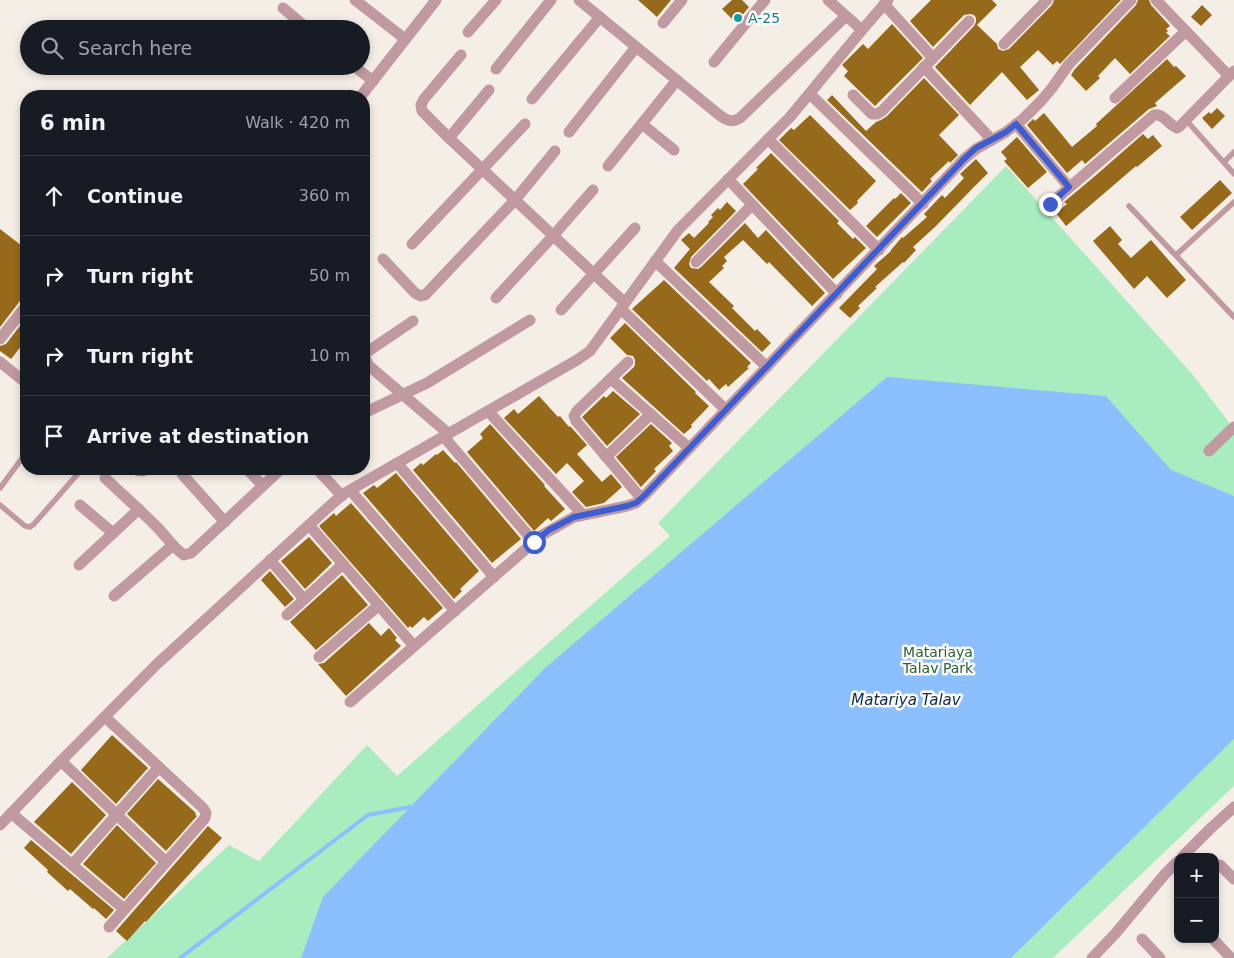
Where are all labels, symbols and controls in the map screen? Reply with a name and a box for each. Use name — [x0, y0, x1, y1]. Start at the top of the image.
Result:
place label: A-25 — [748, 10, 780, 26]
marker: A-25 — [732, 12, 744, 24]
search box — [20, 20, 370, 75]
icon: search — [38, 34, 66, 62]
text: Search here — [78, 37, 192, 59]
text: 6 min — [40, 111, 106, 135]
text: Walk · 420 m — [245, 113, 350, 132]
icon: ahead — [40, 182, 68, 210]
text: Continue — [87, 185, 183, 207]
text: 360 m — [299, 186, 350, 205]
route end — [1039, 193, 1062, 216]
icon: right — [40, 262, 68, 290]
text: Turn right — [87, 265, 193, 287]
text: 50 m — [309, 266, 350, 285]
icon: right — [40, 342, 68, 370]
text: Turn right — [87, 345, 193, 367]
text: 10 m — [309, 346, 350, 365]
icon: arrive — [40, 422, 68, 450]
text: Arrive at destination — [87, 425, 309, 447]
route start — [523, 531, 546, 554]
park label: Matariaya Talav Park — [902, 644, 974, 676]
water label: Matariya Talav — [851, 691, 962, 709]
map controls — [1174, 853, 1219, 943]
button: + — [1174, 853, 1219, 898]
button: − — [1174, 898, 1219, 943]

